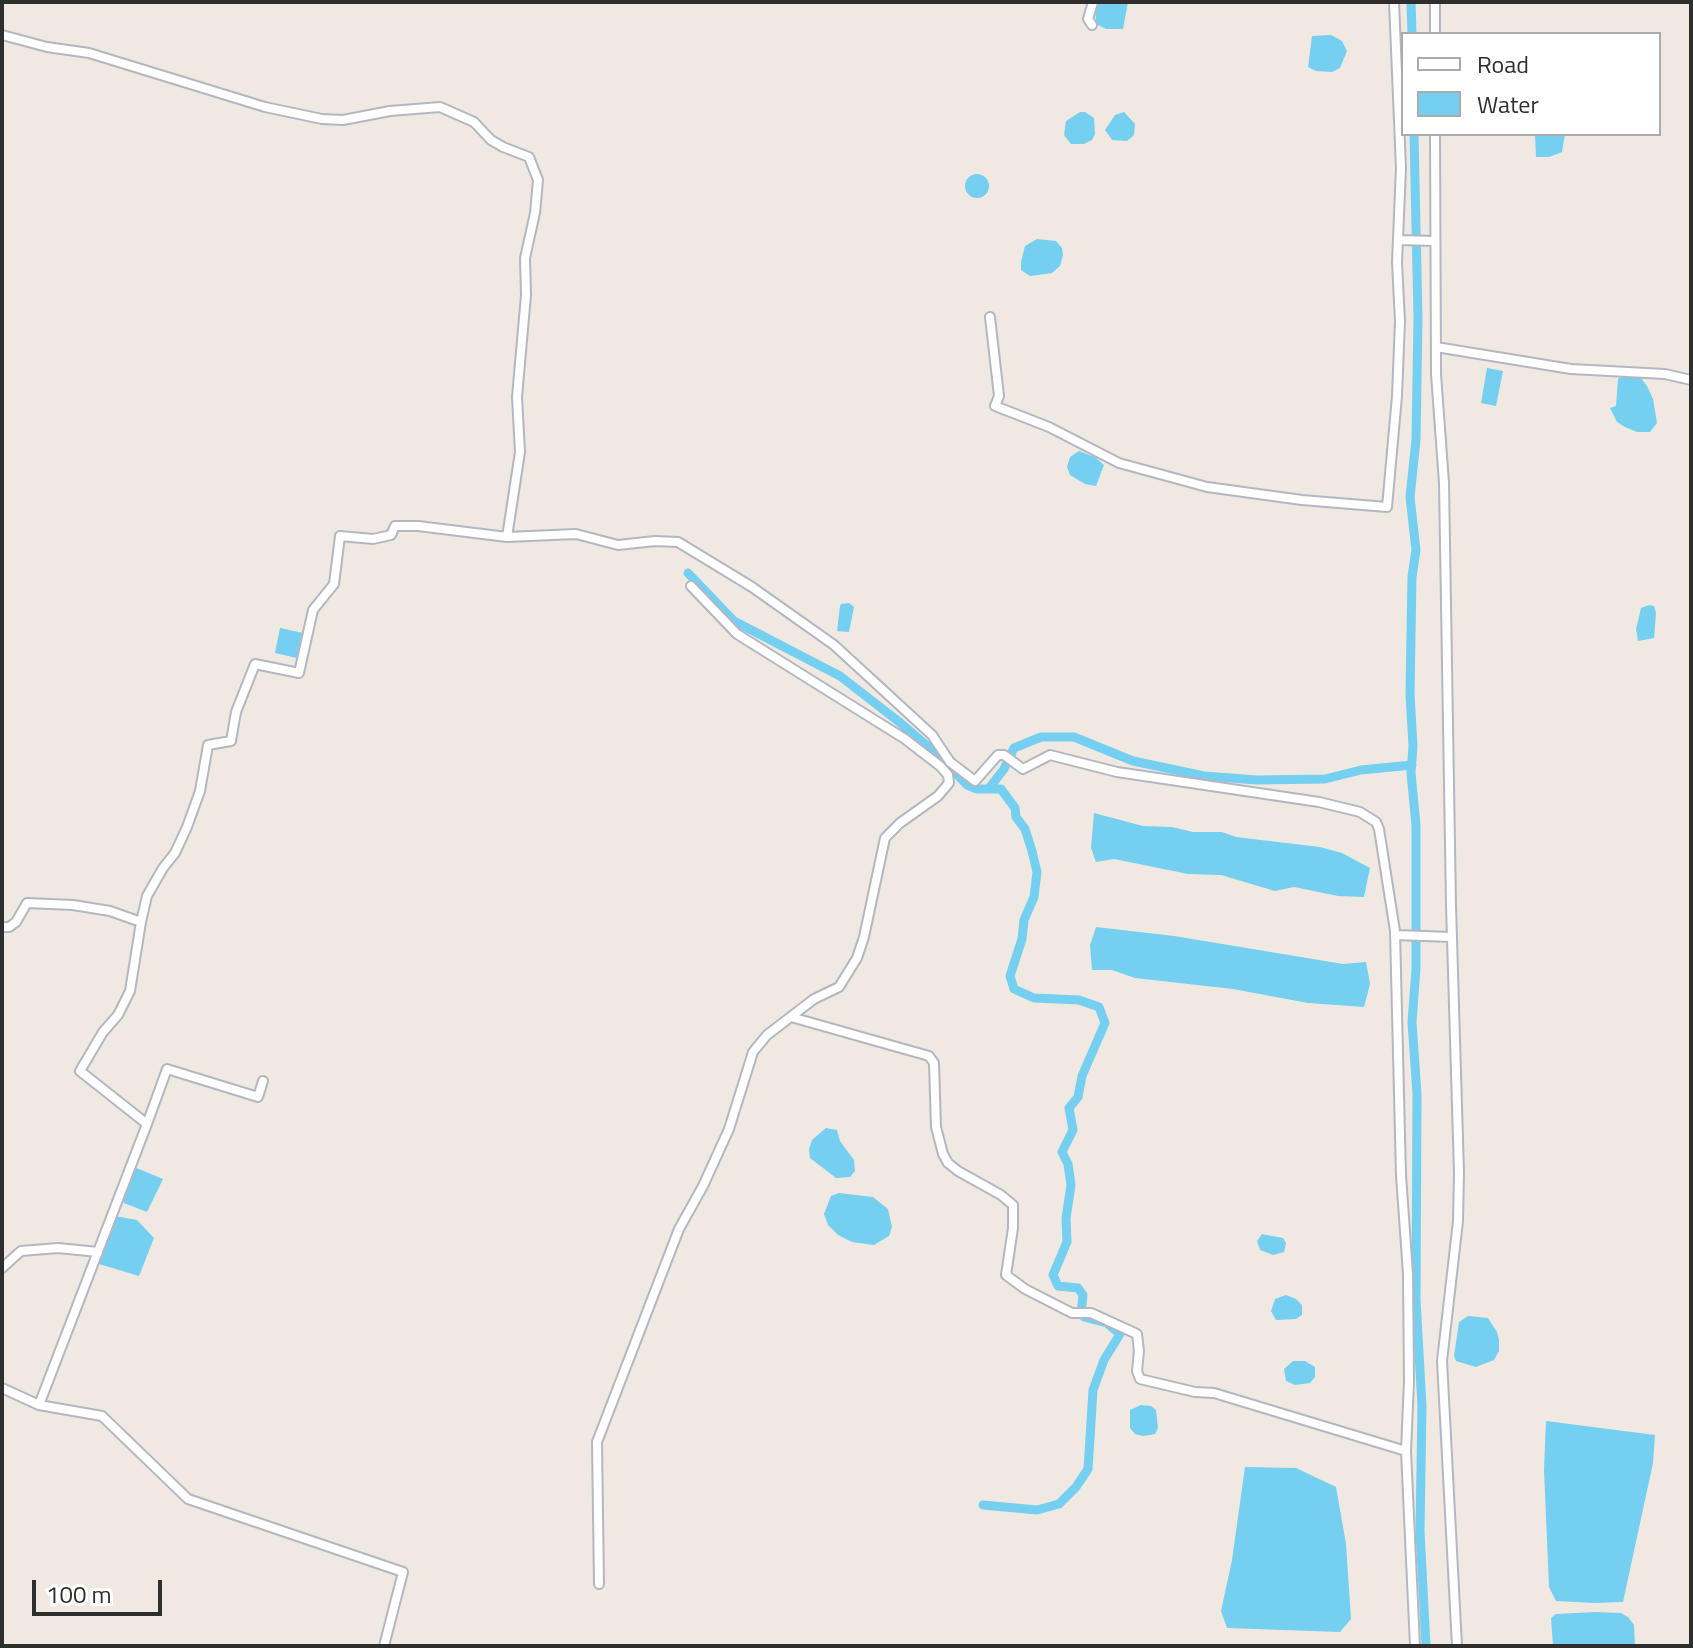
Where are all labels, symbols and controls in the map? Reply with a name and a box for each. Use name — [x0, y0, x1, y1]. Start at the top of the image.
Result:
legend — [1401, 32, 1661, 136]
text: Road — [1477, 46, 1529, 82]
text: Water — [1477, 86, 1539, 122]
scale bar — [36, 1564, 166, 1614]
text: 100 m — [46, 1576, 112, 1612]

